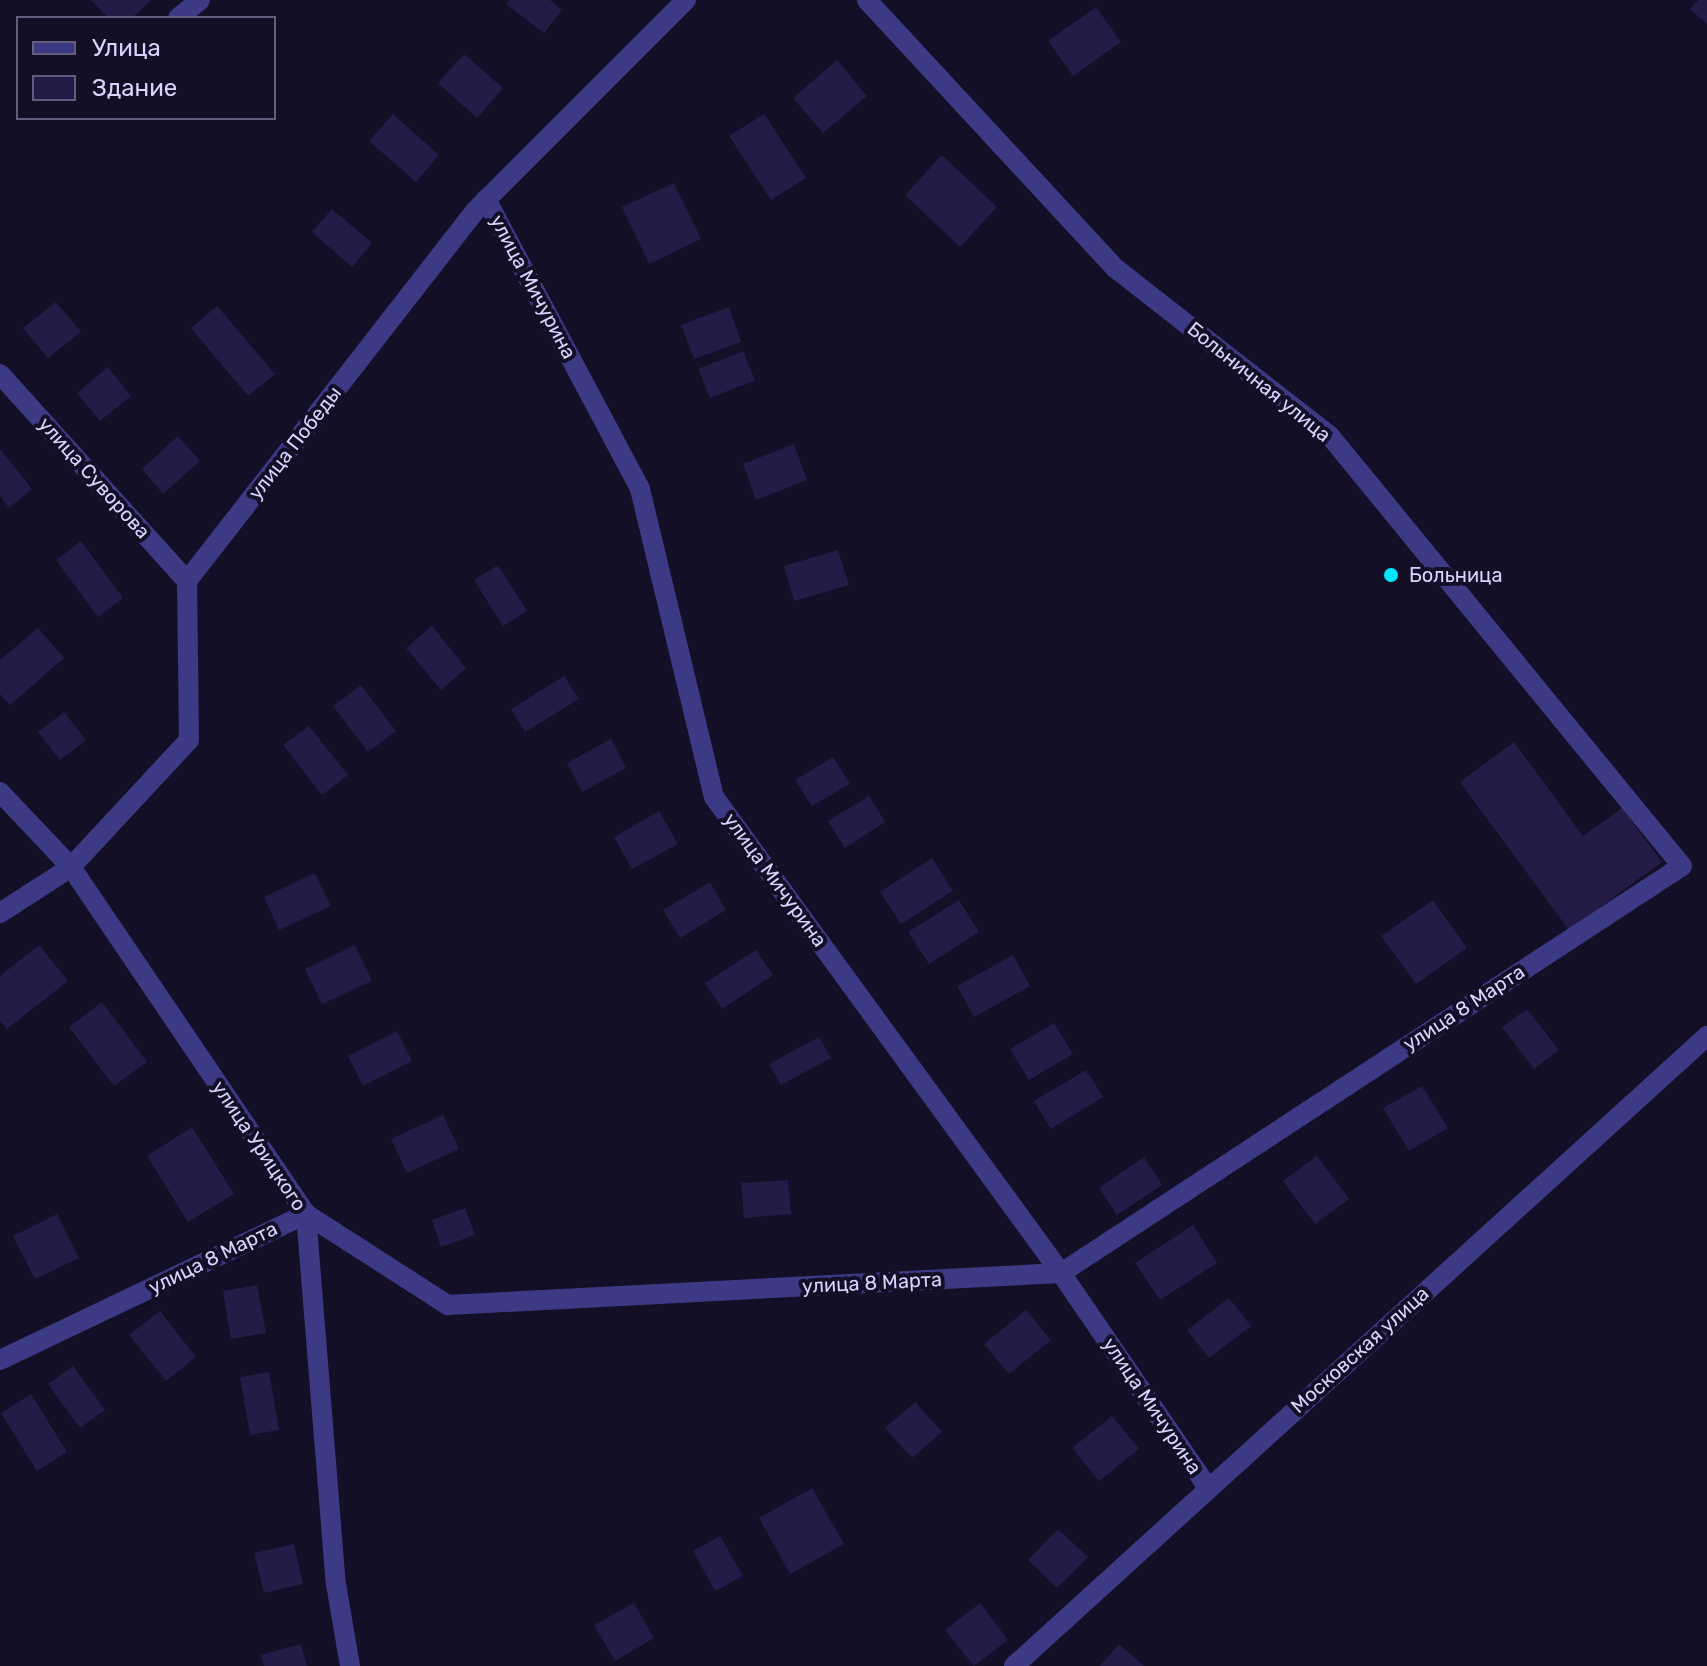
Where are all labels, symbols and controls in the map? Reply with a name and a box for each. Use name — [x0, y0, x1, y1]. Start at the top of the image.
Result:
legend — [16, 16, 276, 120]
text: Улица — [92, 34, 161, 62]
text: Здание — [92, 74, 177, 102]
street label: улица Мичурина — [485, 211, 581, 363]
street label: Больничная улица — [1182, 317, 1336, 447]
street label: улица Победы — [243, 382, 347, 504]
street label: улица Суворова — [33, 412, 155, 544]
place label: Больница — [1409, 563, 1502, 587]
marker: Больница — [1380, 564, 1402, 586]
street label: улица Мичурина — [718, 808, 832, 952]
street label: улица 8 Марта — [1399, 960, 1529, 1056]
street label: улица Урицкого — [207, 1077, 311, 1215]
street label: улица 8 Марта — [145, 1216, 281, 1300]
street label: улица 8 Марта — [801, 1267, 943, 1299]
street label: Московская улица — [1286, 1282, 1434, 1418]
street label: улица Мичурина — [1097, 1333, 1207, 1479]

